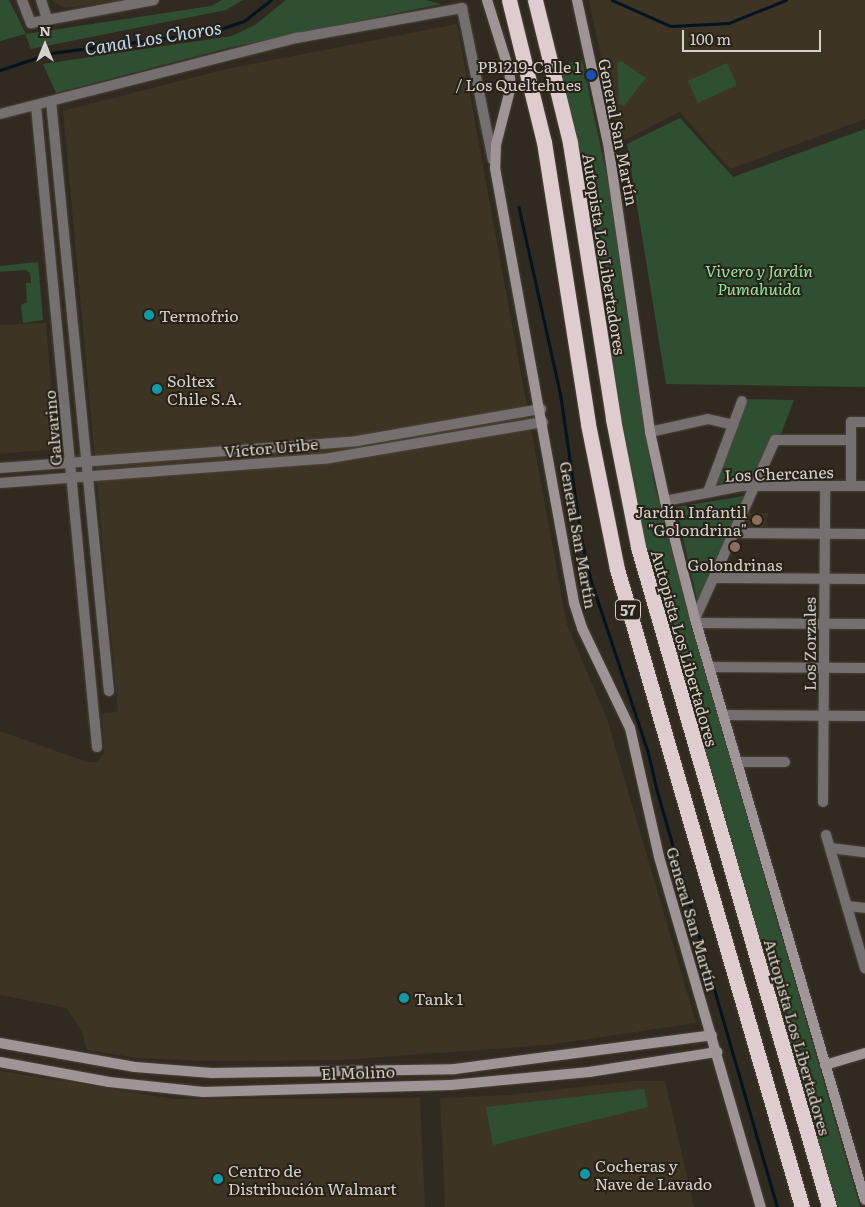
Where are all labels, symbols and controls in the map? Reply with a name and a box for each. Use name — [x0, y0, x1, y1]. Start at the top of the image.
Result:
water label: Canal Los Choros — [83, 17, 223, 59]
north arrow — [20, 20, 70, 70]
text: N — [39, 20, 51, 40]
scale bar — [685, 20, 824, 52]
text: 100 m — [690, 27, 731, 50]
place label: PB1219-Calle 1 / Los Queltehues — [456, 56, 581, 94]
street label: General San Martín — [595, 57, 643, 207]
marker: PB1219-Calle 1 / Los Queltehues — [585, 69, 597, 81]
street label: Autopista Los Libertadores — [580, 152, 630, 356]
park label: Vivero y Jardín Pumahuida — [705, 260, 813, 298]
place label: Termofrio — [159, 305, 239, 325]
marker: Termofrio — [143, 309, 155, 321]
place label: Soltex Chile S.A. — [167, 370, 243, 408]
marker: Soltex Chile S.A. — [151, 383, 163, 395]
street label: Galvarino — [39, 389, 65, 467]
street label: Víctor Uribe — [223, 433, 319, 461]
street label: General San Martín — [557, 460, 601, 610]
street label: Los Chercanes — [724, 462, 834, 484]
place label: Jardín Infantil "Golondrina" — [635, 501, 747, 539]
marker: Jardín Infantil "Golondrina" — [751, 514, 763, 526]
marker: Golondrinas — [729, 541, 741, 553]
street label: Autopista Los Libertadores — [648, 548, 722, 748]
place label: Golondrinas — [688, 554, 782, 574]
street label: Los Zorzales — [799, 597, 819, 691]
road number: 57 — [614, 598, 642, 622]
street label: General San Martín — [663, 845, 723, 993]
street label: Autopista Los Libertadores — [761, 937, 835, 1137]
place label: Tank 1 — [414, 988, 463, 1008]
marker: Tank 1 — [398, 992, 410, 1004]
street label: El Molino — [321, 1061, 395, 1083]
place label: Cocheras y Nave de Lavado — [595, 1155, 712, 1193]
place label: Centro de Distribución Walmart — [228, 1160, 397, 1198]
marker: Cocheras y Nave de Lavado — [579, 1168, 591, 1180]
marker: Centro de Distribución Walmart — [212, 1173, 224, 1185]

